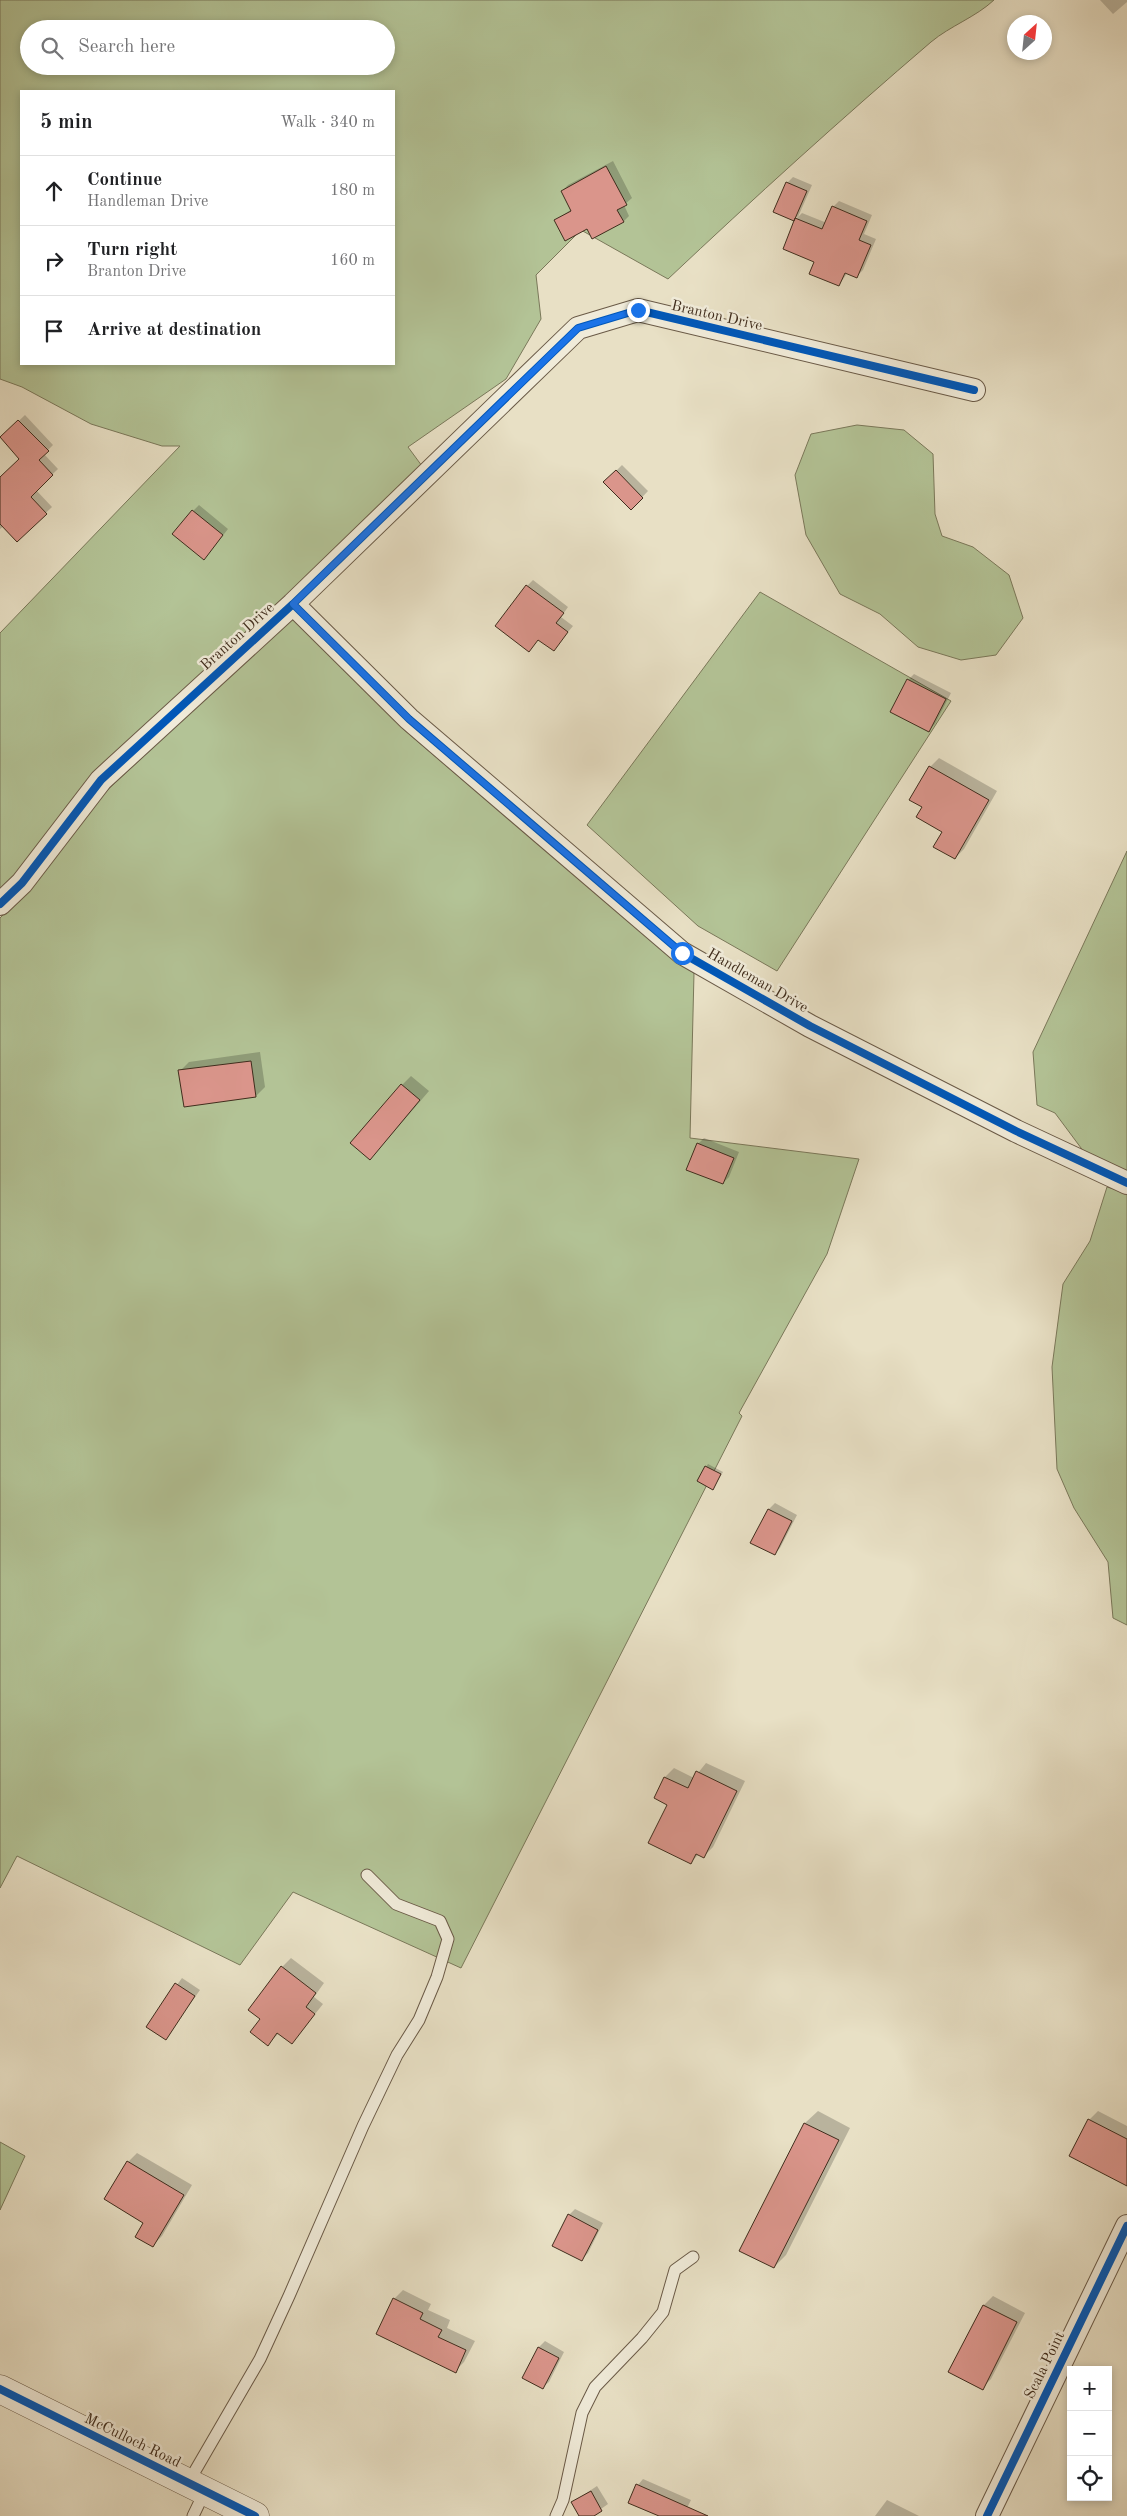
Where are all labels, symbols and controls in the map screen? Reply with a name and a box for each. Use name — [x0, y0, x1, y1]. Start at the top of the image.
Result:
north arrow — [1007, 15, 1052, 60]
search box — [20, 20, 395, 75]
icon: search — [38, 34, 66, 62]
text: Search here — [78, 38, 175, 57]
text: 5 min — [40, 112, 93, 133]
text: Walk · 340 m — [280, 115, 375, 131]
text: Continue — [87, 171, 162, 190]
icon: ahead — [40, 177, 68, 205]
text: 180 m — [330, 183, 375, 199]
text: Handleman Drive — [87, 194, 208, 210]
text: Turn right — [87, 241, 177, 260]
icon: right — [40, 247, 68, 275]
text: 160 m — [330, 253, 375, 269]
text: Branton Drive — [87, 264, 186, 280]
route end — [627, 299, 650, 322]
street label: Branton Drive — [670, 299, 764, 334]
icon: arrive — [40, 317, 68, 345]
text: Arrive at destination — [87, 321, 261, 340]
street label: Branton Drive — [198, 600, 278, 674]
route start — [671, 942, 694, 965]
street label: Handleman Drive — [704, 946, 810, 1016]
street label: Scala Point — [1023, 2329, 1068, 2402]
map controls — [1067, 2366, 1112, 2501]
button: + — [1067, 2366, 1112, 2411]
button: − — [1067, 2411, 1112, 2456]
street label: McCulloch Road — [82, 2412, 183, 2471]
button: locate — [1067, 2456, 1112, 2501]

